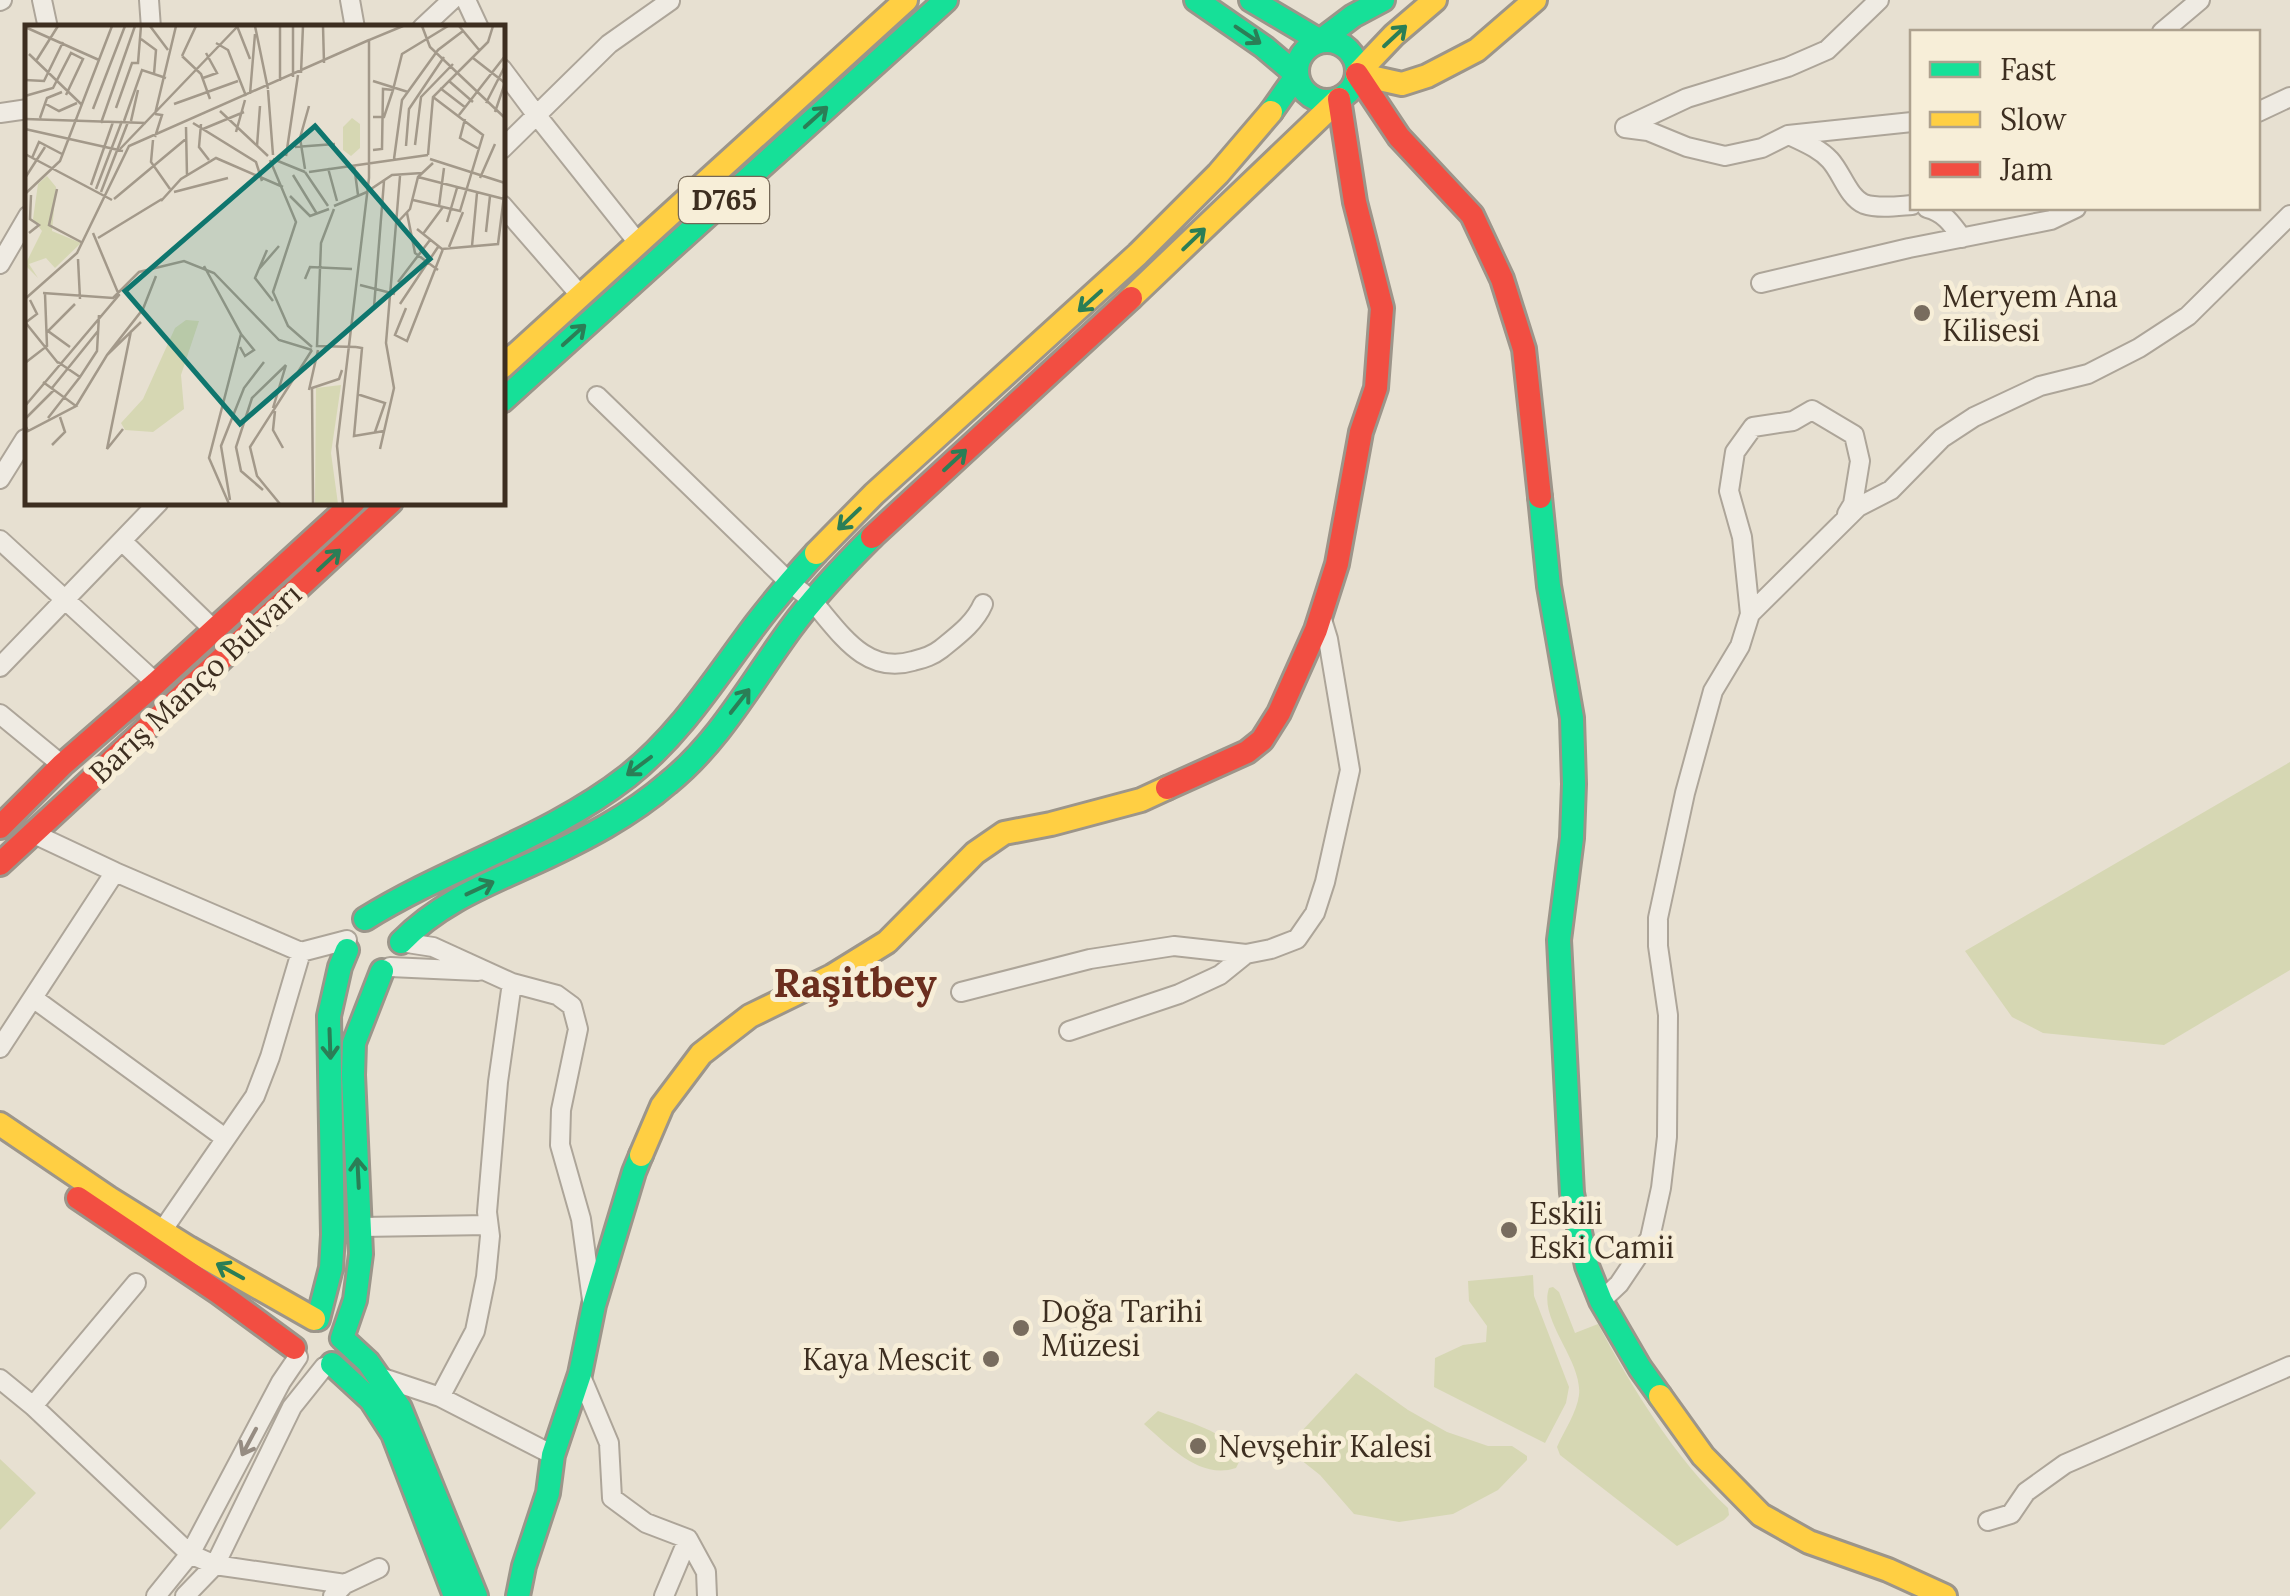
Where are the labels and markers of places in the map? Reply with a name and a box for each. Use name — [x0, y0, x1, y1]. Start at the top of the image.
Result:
place label: Meryem Ana Kilisesi — [1942, 277, 2118, 349]
marker: Meryem Ana Kilisesi — [1911, 302, 1933, 324]
place label: Eskili Eski Camii — [1529, 1194, 1674, 1266]
marker: Eskili Eski Camii — [1498, 1219, 1520, 1241]
place label: Doğa Tarihi Müzesi — [1041, 1292, 1203, 1364]
marker: Doğa Tarihi Müzesi — [1010, 1317, 1032, 1339]
place label: Kaya Mescit — [802, 1340, 971, 1379]
marker: Kaya Mescit — [980, 1348, 1002, 1370]
place label: Nevşehir Kalesi — [1218, 1427, 1432, 1465]
marker: Nevşehir Kalesi — [1187, 1435, 1209, 1457]

